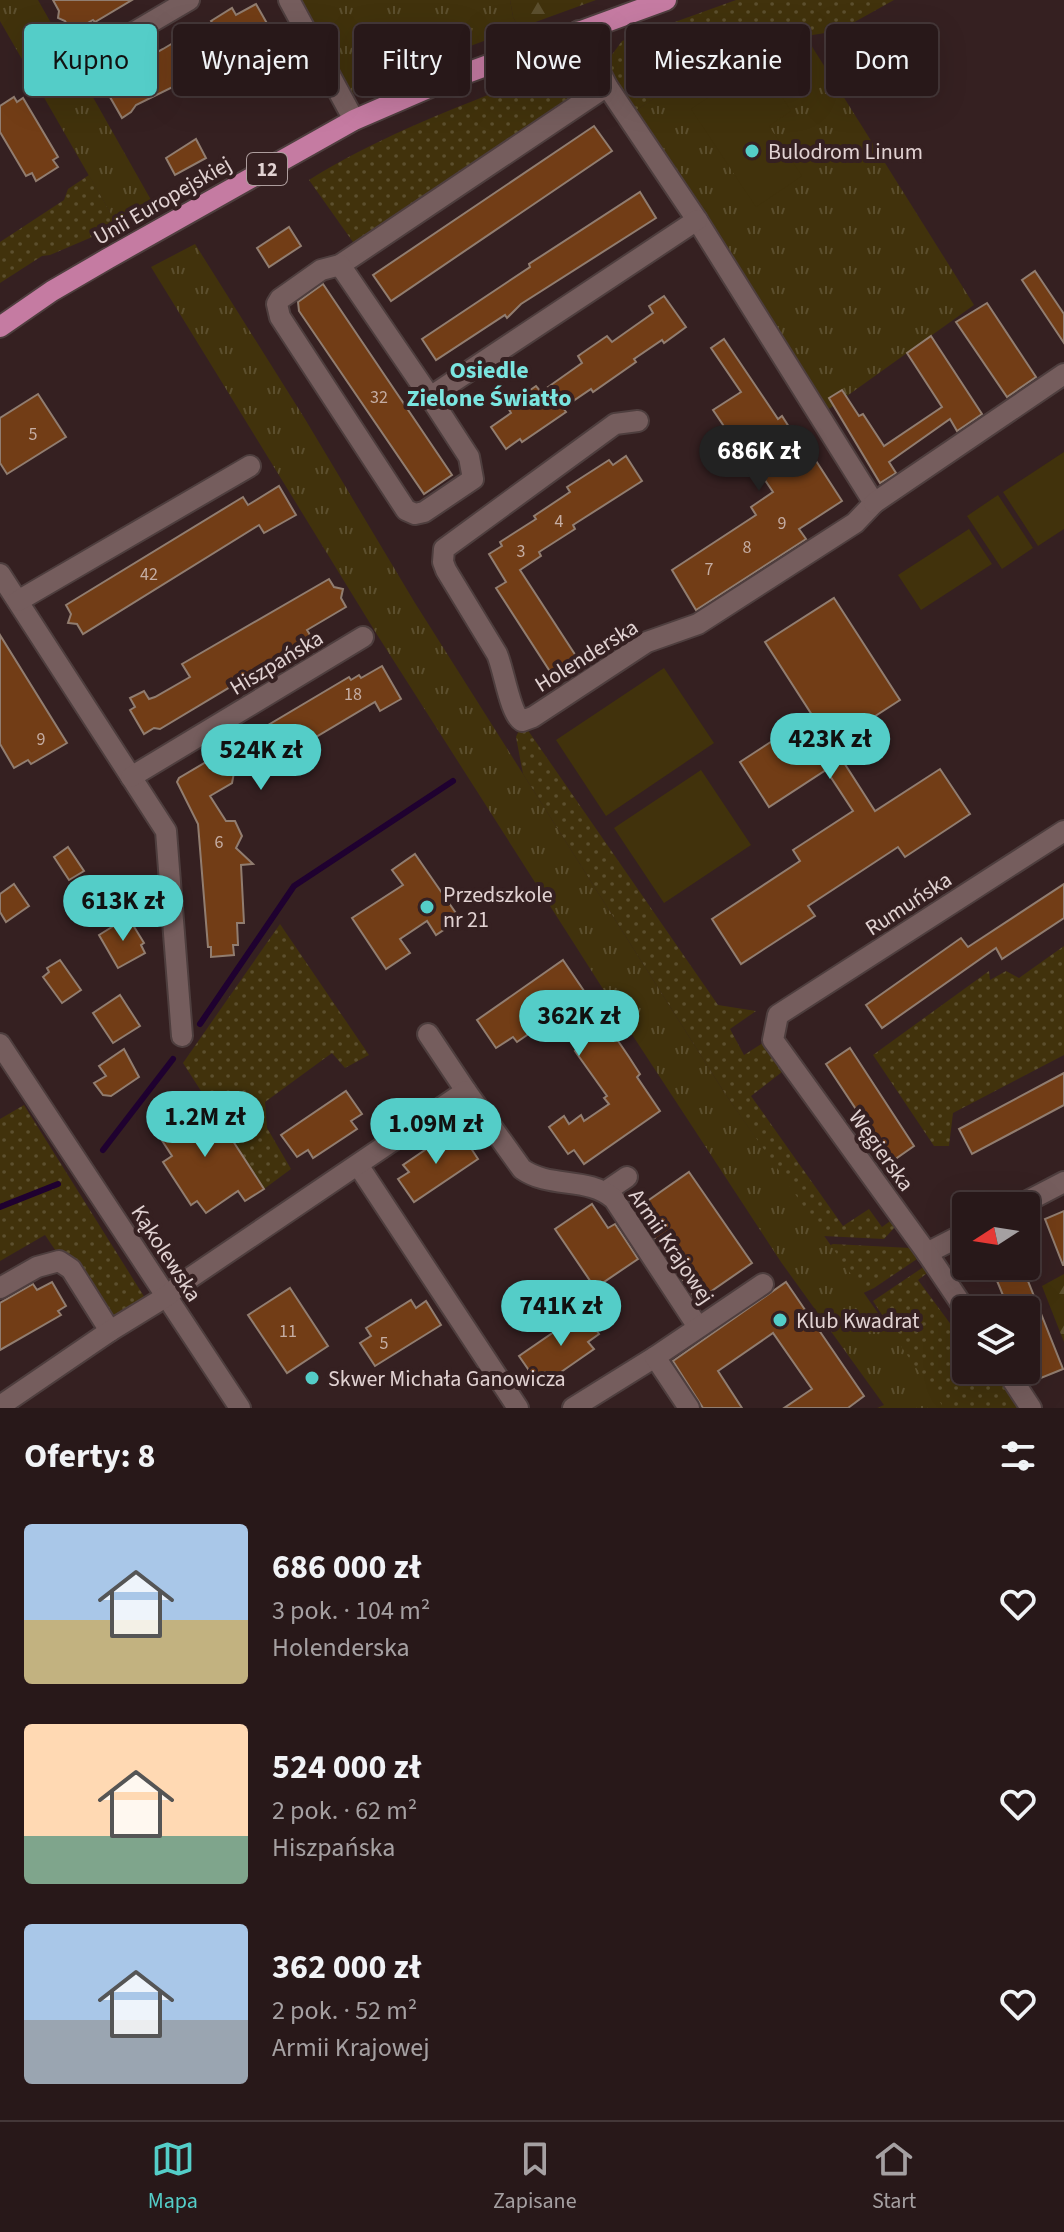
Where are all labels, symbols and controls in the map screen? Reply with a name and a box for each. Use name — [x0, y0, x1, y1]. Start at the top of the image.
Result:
chip: Kupno — [24, 24, 157, 96]
chip: Wynajem — [173, 24, 338, 96]
chip: Filtry — [354, 24, 470, 96]
chip: Nowe — [486, 24, 610, 96]
chip: Mieszkanie — [626, 24, 810, 96]
chip: Dom — [826, 24, 938, 96]
place label: Bulodrom Linum — [768, 136, 923, 168]
marker: Bulodrom Linum — [743, 142, 761, 160]
street label: Unii Europejskiej — [87, 148, 238, 253]
road number: 12 — [247, 153, 287, 185]
district label: Osiedle Zielone Światło — [406, 353, 572, 416]
house number: 32 — [370, 385, 388, 410]
house number: 5 — [29, 422, 38, 447]
pin: 686K zł — [685, 425, 833, 493]
text: 686K zł — [717, 432, 801, 469]
house number: 4 — [555, 509, 564, 534]
house number: 9 — [778, 511, 787, 536]
house number: 8 — [743, 535, 752, 560]
house number: 3 — [517, 539, 526, 564]
house number: 7 — [705, 557, 714, 582]
house number: 42 — [140, 562, 158, 587]
street label: Holenderska — [529, 611, 644, 700]
street label: Hiszpańska — [224, 622, 329, 703]
house number: 18 — [344, 682, 362, 707]
pin: 423K zł — [756, 713, 904, 781]
text: 423K zł — [788, 720, 872, 757]
pin: 524K zł — [187, 724, 335, 792]
house number: 9 — [37, 727, 46, 752]
text: 524K zł — [219, 731, 303, 768]
house number: 6 — [215, 830, 224, 855]
street label: Rumuńska — [859, 864, 958, 944]
pin: 613K zł — [49, 875, 197, 943]
place label: Przedszkole nr 21 — [443, 879, 553, 936]
text: 613K zł — [81, 882, 165, 919]
marker: Przedszkole nr 21 — [418, 898, 436, 916]
pin: 362K zł — [505, 990, 653, 1058]
text: 362K zł — [537, 997, 621, 1034]
pin: 1.2M zł — [131, 1091, 279, 1159]
text: 1.2M zł — [164, 1098, 246, 1135]
pin: 1.09M zł — [353, 1098, 519, 1166]
street label: Węgierska — [841, 1103, 922, 1198]
text: 1.09M zł — [388, 1105, 484, 1142]
street label: Armii Krajowej — [621, 1182, 722, 1311]
north arrow — [952, 1192, 1040, 1280]
map controls — [952, 1192, 1040, 1384]
street label: Kąkolewska — [123, 1199, 209, 1308]
pin: 741K zł — [487, 1280, 635, 1348]
text: 741K zł — [519, 1287, 603, 1324]
button: layers — [952, 1296, 1040, 1384]
place label: Klub Kwadrat — [796, 1305, 920, 1337]
marker: Klub Kwadrat — [771, 1311, 789, 1329]
house number: 11 — [279, 1319, 297, 1344]
house number: 5 — [380, 1331, 389, 1356]
place label: Skwer Michała Ganowicza — [328, 1363, 566, 1395]
marker: Skwer Michała Ganowicza — [303, 1369, 321, 1387]
text: Oferty: 8 — [24, 1432, 155, 1481]
icon: filters — [996, 1434, 1040, 1478]
text: 686 000 zł — [272, 1543, 421, 1592]
icon: home — [88, 1556, 184, 1652]
icon: heart — [996, 1582, 1040, 1626]
text: 3 pok. · 104 m² — [272, 1592, 430, 1629]
text: Holenderska — [272, 1629, 410, 1666]
text: 524 000 zł — [272, 1743, 421, 1792]
icon: home — [88, 1756, 184, 1852]
icon: heart — [996, 1782, 1040, 1826]
text: 2 pok. · 62 m² — [272, 1792, 417, 1829]
text: Hiszpańska — [272, 1829, 395, 1866]
text: 362 000 zł — [272, 1943, 421, 1992]
icon: home — [88, 1956, 184, 2052]
icon: heart — [996, 1982, 1040, 2026]
text: 2 pok. · 52 m² — [272, 1992, 417, 2029]
text: Armii Krajowej — [272, 2029, 430, 2066]
tab: Mapa — [148, 2137, 198, 2217]
tab: Zapisane — [493, 2137, 577, 2217]
tab: Start — [872, 2137, 916, 2217]

